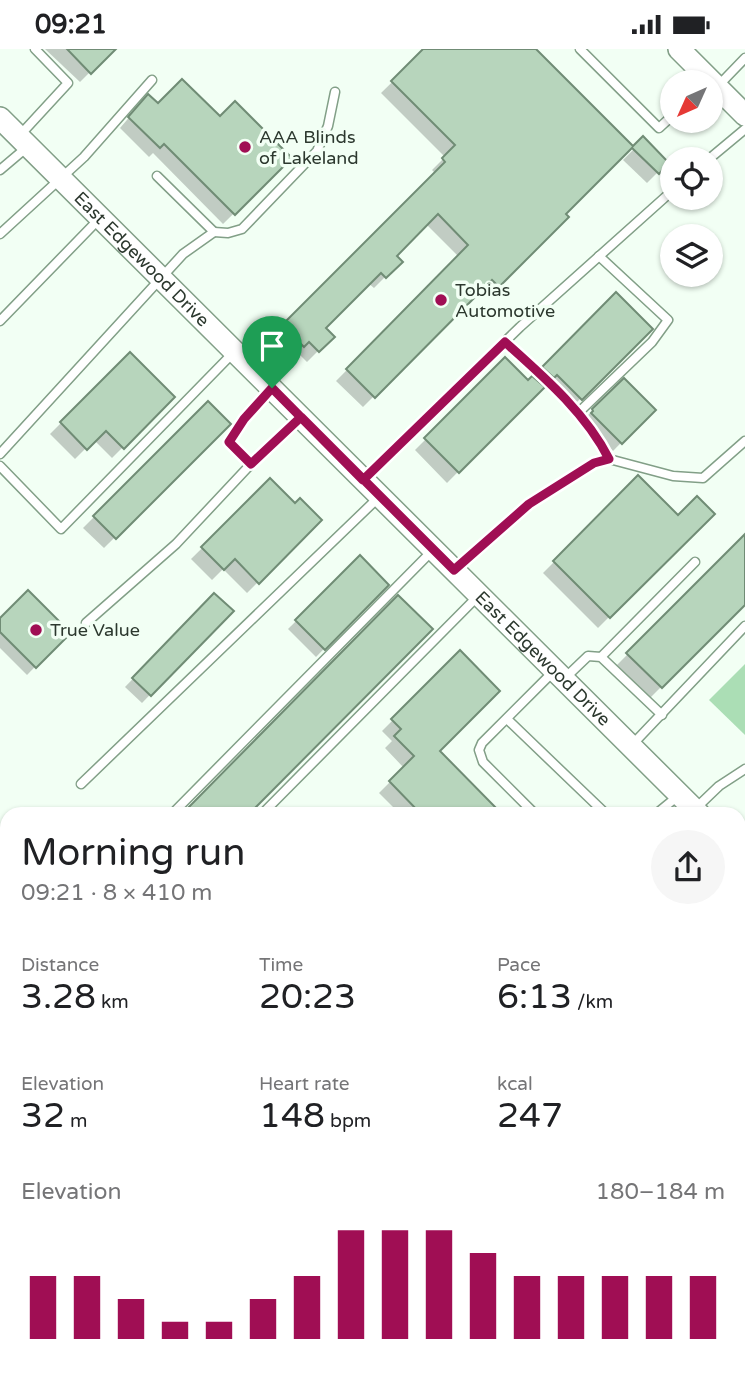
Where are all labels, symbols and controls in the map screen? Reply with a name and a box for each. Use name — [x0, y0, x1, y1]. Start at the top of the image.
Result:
text: 09:21 — [35, 9, 107, 40]
north arrow — [660, 70, 723, 133]
map controls — [660, 70, 723, 287]
place label: AAA Blinds of Lakeland — [259, 126, 359, 169]
marker: AAA Blinds of Lakeland — [237, 139, 253, 155]
button: locate — [660, 147, 723, 210]
street label: East Edgewood Drive — [69, 187, 214, 331]
button: layers — [660, 224, 723, 287]
place label: Tobias Automotive — [455, 279, 555, 322]
marker: Tobias Automotive — [433, 292, 449, 308]
pin — [242, 316, 302, 388]
icon: arrive — [253, 327, 291, 365]
street label: East Edgewood Drive — [471, 586, 615, 731]
place label: True Value — [50, 619, 140, 641]
marker: True Value — [28, 622, 44, 638]
text: Morning run — [21, 830, 245, 876]
button: share — [651, 830, 725, 904]
text: 09:21 · 8 × 410 m — [21, 879, 212, 907]
text: Distance — [21, 954, 99, 976]
text: Time — [259, 954, 303, 976]
text: Pace — [497, 954, 541, 976]
text: 3.28 — [21, 976, 96, 1018]
text: 20:23 — [259, 976, 356, 1018]
text: 6:13 — [497, 976, 572, 1018]
text: km — [96, 991, 129, 1013]
text: /km — [572, 991, 613, 1013]
text: Elevation — [21, 1073, 104, 1095]
text: Heart rate — [259, 1073, 350, 1095]
text: kcal — [497, 1073, 533, 1095]
text: 32 — [21, 1095, 65, 1137]
text: 148 — [259, 1095, 325, 1137]
text: 247 — [497, 1095, 563, 1137]
text: m — [65, 1110, 87, 1132]
text: bpm — [325, 1110, 371, 1132]
text: Elevation — [21, 1178, 122, 1206]
text: 180–184 m — [596, 1178, 725, 1206]

